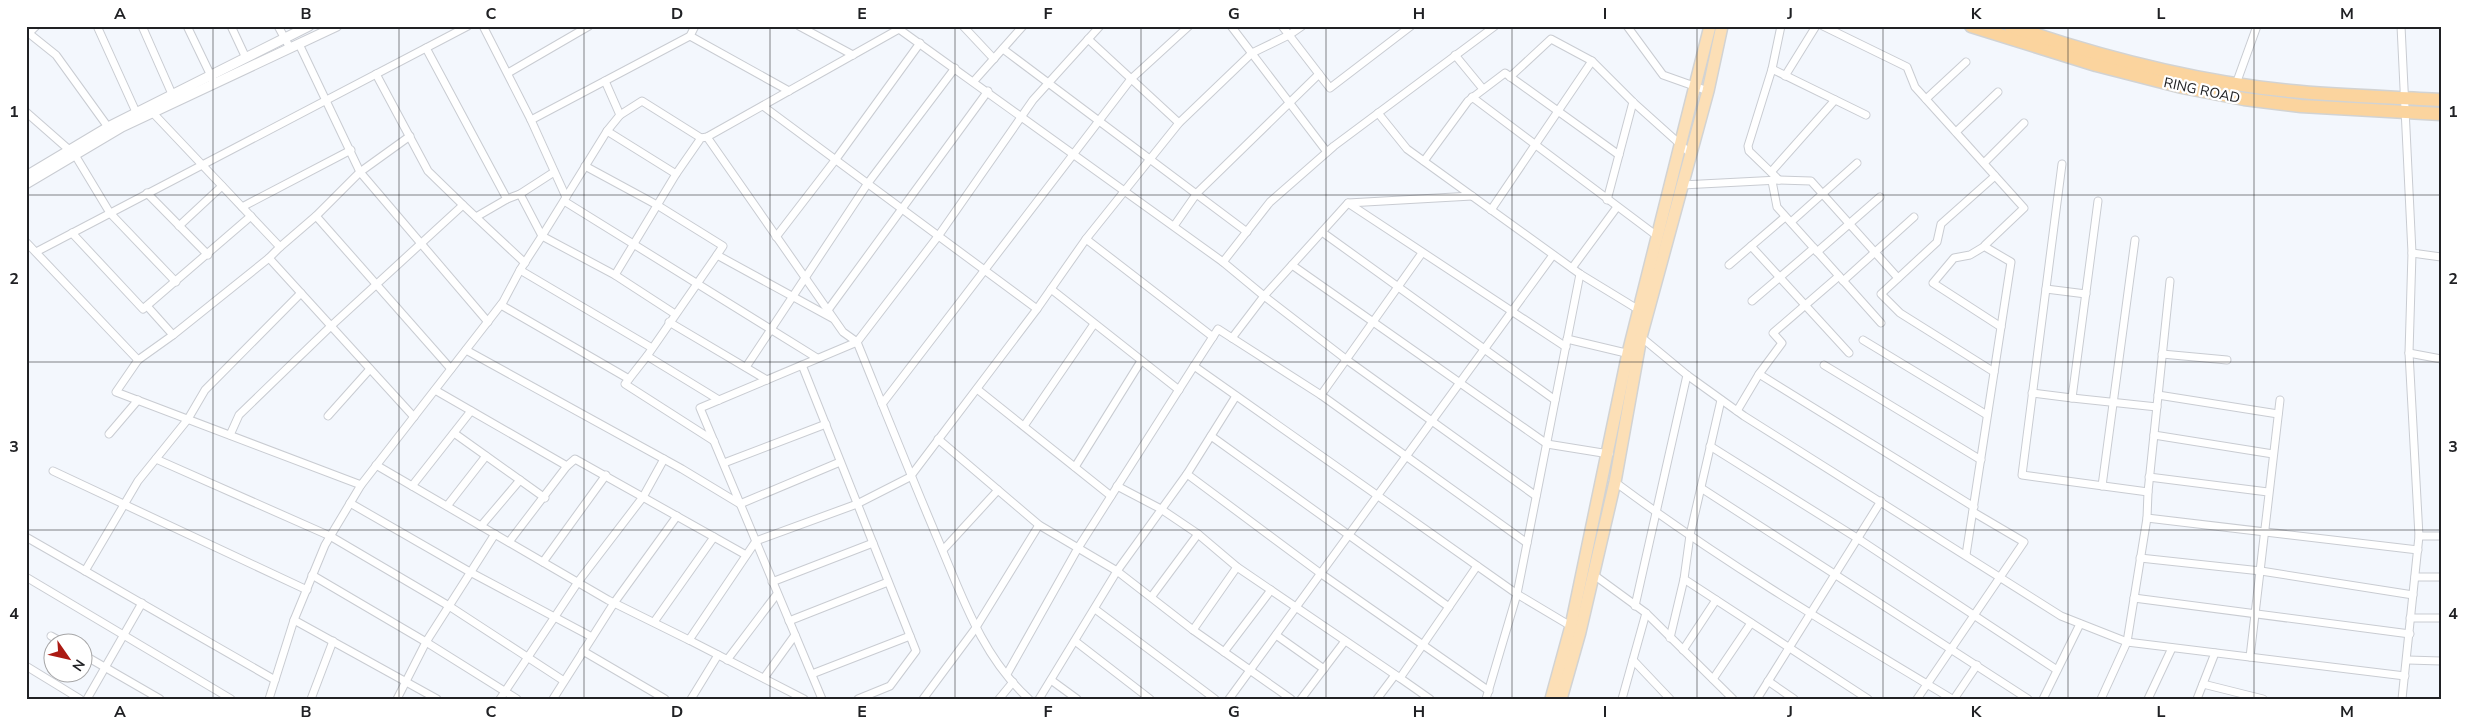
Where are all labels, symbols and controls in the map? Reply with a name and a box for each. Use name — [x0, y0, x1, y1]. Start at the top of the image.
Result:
text: A — [114, 3, 126, 25]
text: B — [300, 3, 312, 25]
text: C — [486, 3, 497, 25]
text: D — [671, 3, 683, 25]
text: E — [857, 3, 867, 25]
text: F — [1044, 3, 1053, 25]
text: G — [1228, 3, 1240, 25]
text: H — [1413, 3, 1425, 25]
text: I — [1603, 3, 1607, 25]
text: J — [1786, 3, 1793, 25]
text: K — [1971, 3, 1983, 25]
text: L — [2157, 3, 2166, 25]
text: M — [2340, 3, 2354, 25]
street label: RING ROAD — [2162, 73, 2242, 108]
text: 1 — [9, 101, 19, 123]
text: 1 — [2448, 101, 2458, 123]
text: 2 — [9, 268, 19, 290]
text: 2 — [2448, 268, 2458, 290]
text: 3 — [9, 436, 19, 458]
text: 3 — [2448, 436, 2458, 458]
text: 4 — [9, 603, 19, 625]
text: 4 — [2448, 603, 2458, 625]
north arrow — [42, 632, 92, 682]
text: N — [68, 655, 89, 675]
text: A — [114, 701, 126, 723]
text: B — [300, 701, 312, 723]
text: C — [486, 701, 497, 723]
text: D — [671, 701, 683, 723]
text: E — [857, 701, 867, 723]
text: F — [1044, 701, 1053, 723]
text: G — [1228, 701, 1240, 723]
text: H — [1413, 701, 1425, 723]
text: I — [1603, 701, 1607, 723]
text: J — [1786, 701, 1793, 723]
text: K — [1971, 701, 1983, 723]
text: L — [2157, 701, 2166, 723]
text: M — [2340, 701, 2354, 723]

